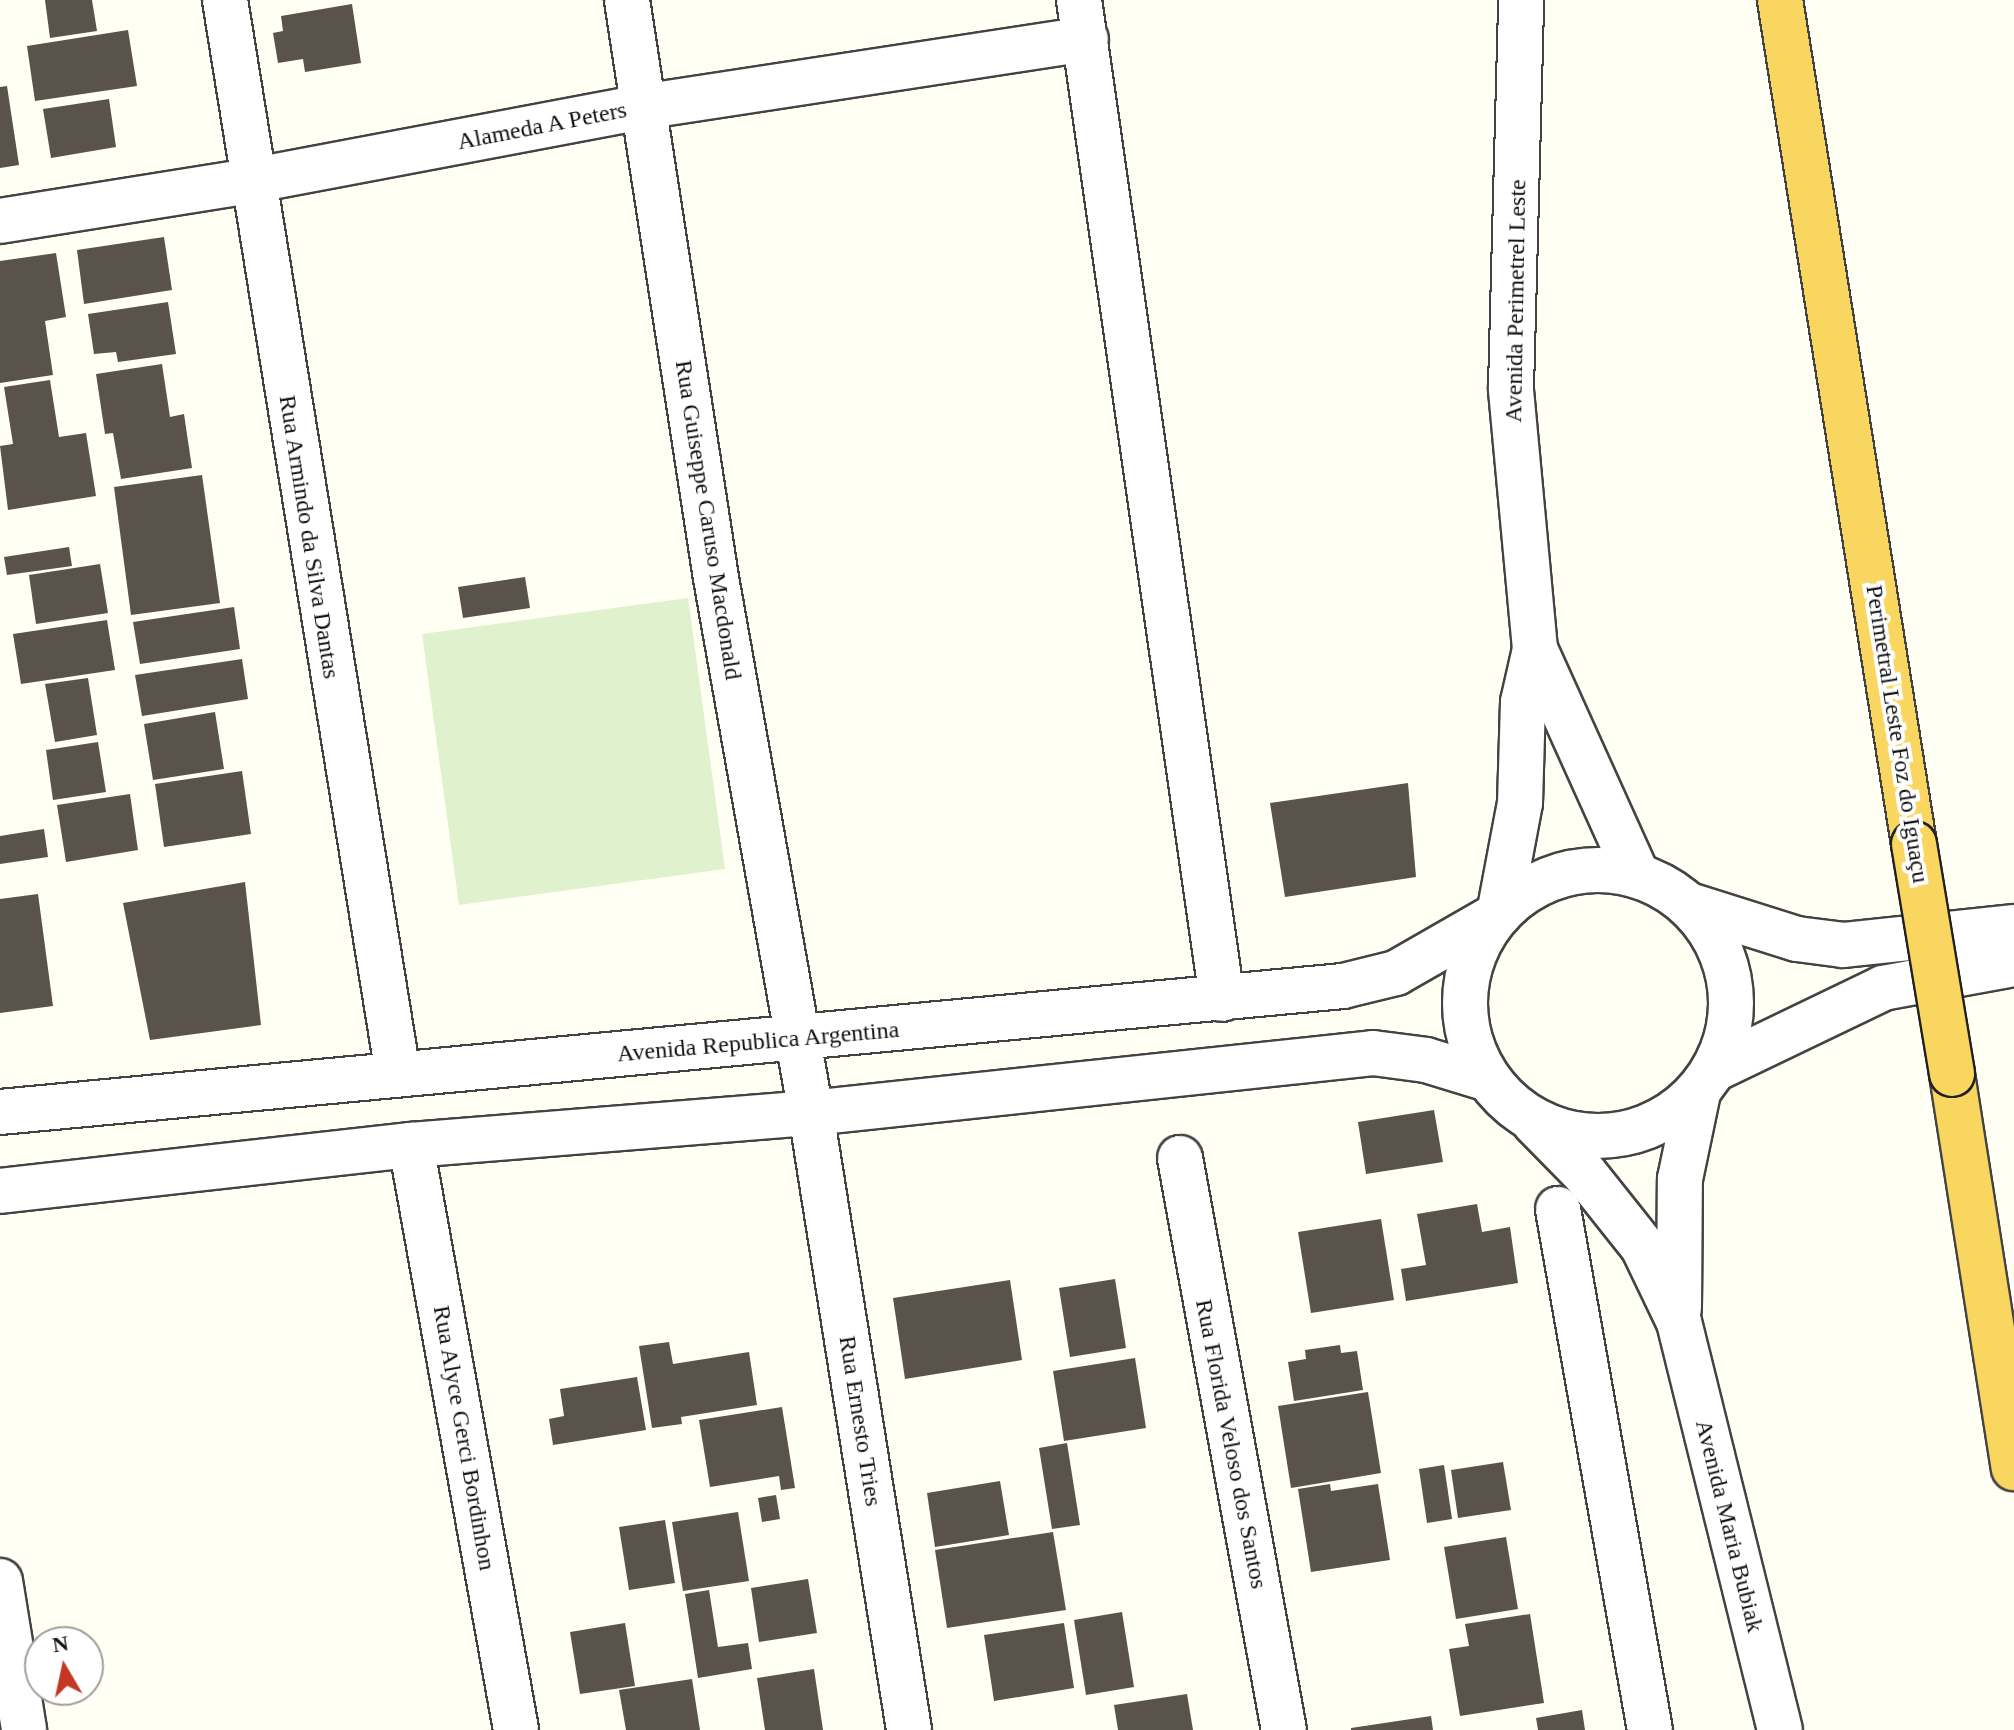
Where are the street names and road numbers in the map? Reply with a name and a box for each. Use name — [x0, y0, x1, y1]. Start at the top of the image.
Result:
street label: Alameda A Peters — [454, 95, 630, 157]
street label: Avenida Perimetrel Leste — [1499, 179, 1533, 423]
street label: Rua Guiseppe Caruso Macdonald — [668, 358, 748, 682]
street label: Rua Armindo da Silva Dantas — [272, 393, 346, 681]
street label: Perimetral Leste Foz do Iguaçu — [1859, 583, 1935, 885]
street label: Avenida Republica Argentina — [615, 1015, 901, 1069]
street label: Rua Florida Veloso dos Santos — [1189, 1297, 1273, 1591]
street label: Rua Alyce Gerci Bordinhon — [426, 1303, 502, 1573]
street label: Rua Ernesto Tries — [832, 1334, 888, 1508]
street label: Avenida Maria Bubiak — [1689, 1417, 1769, 1635]

